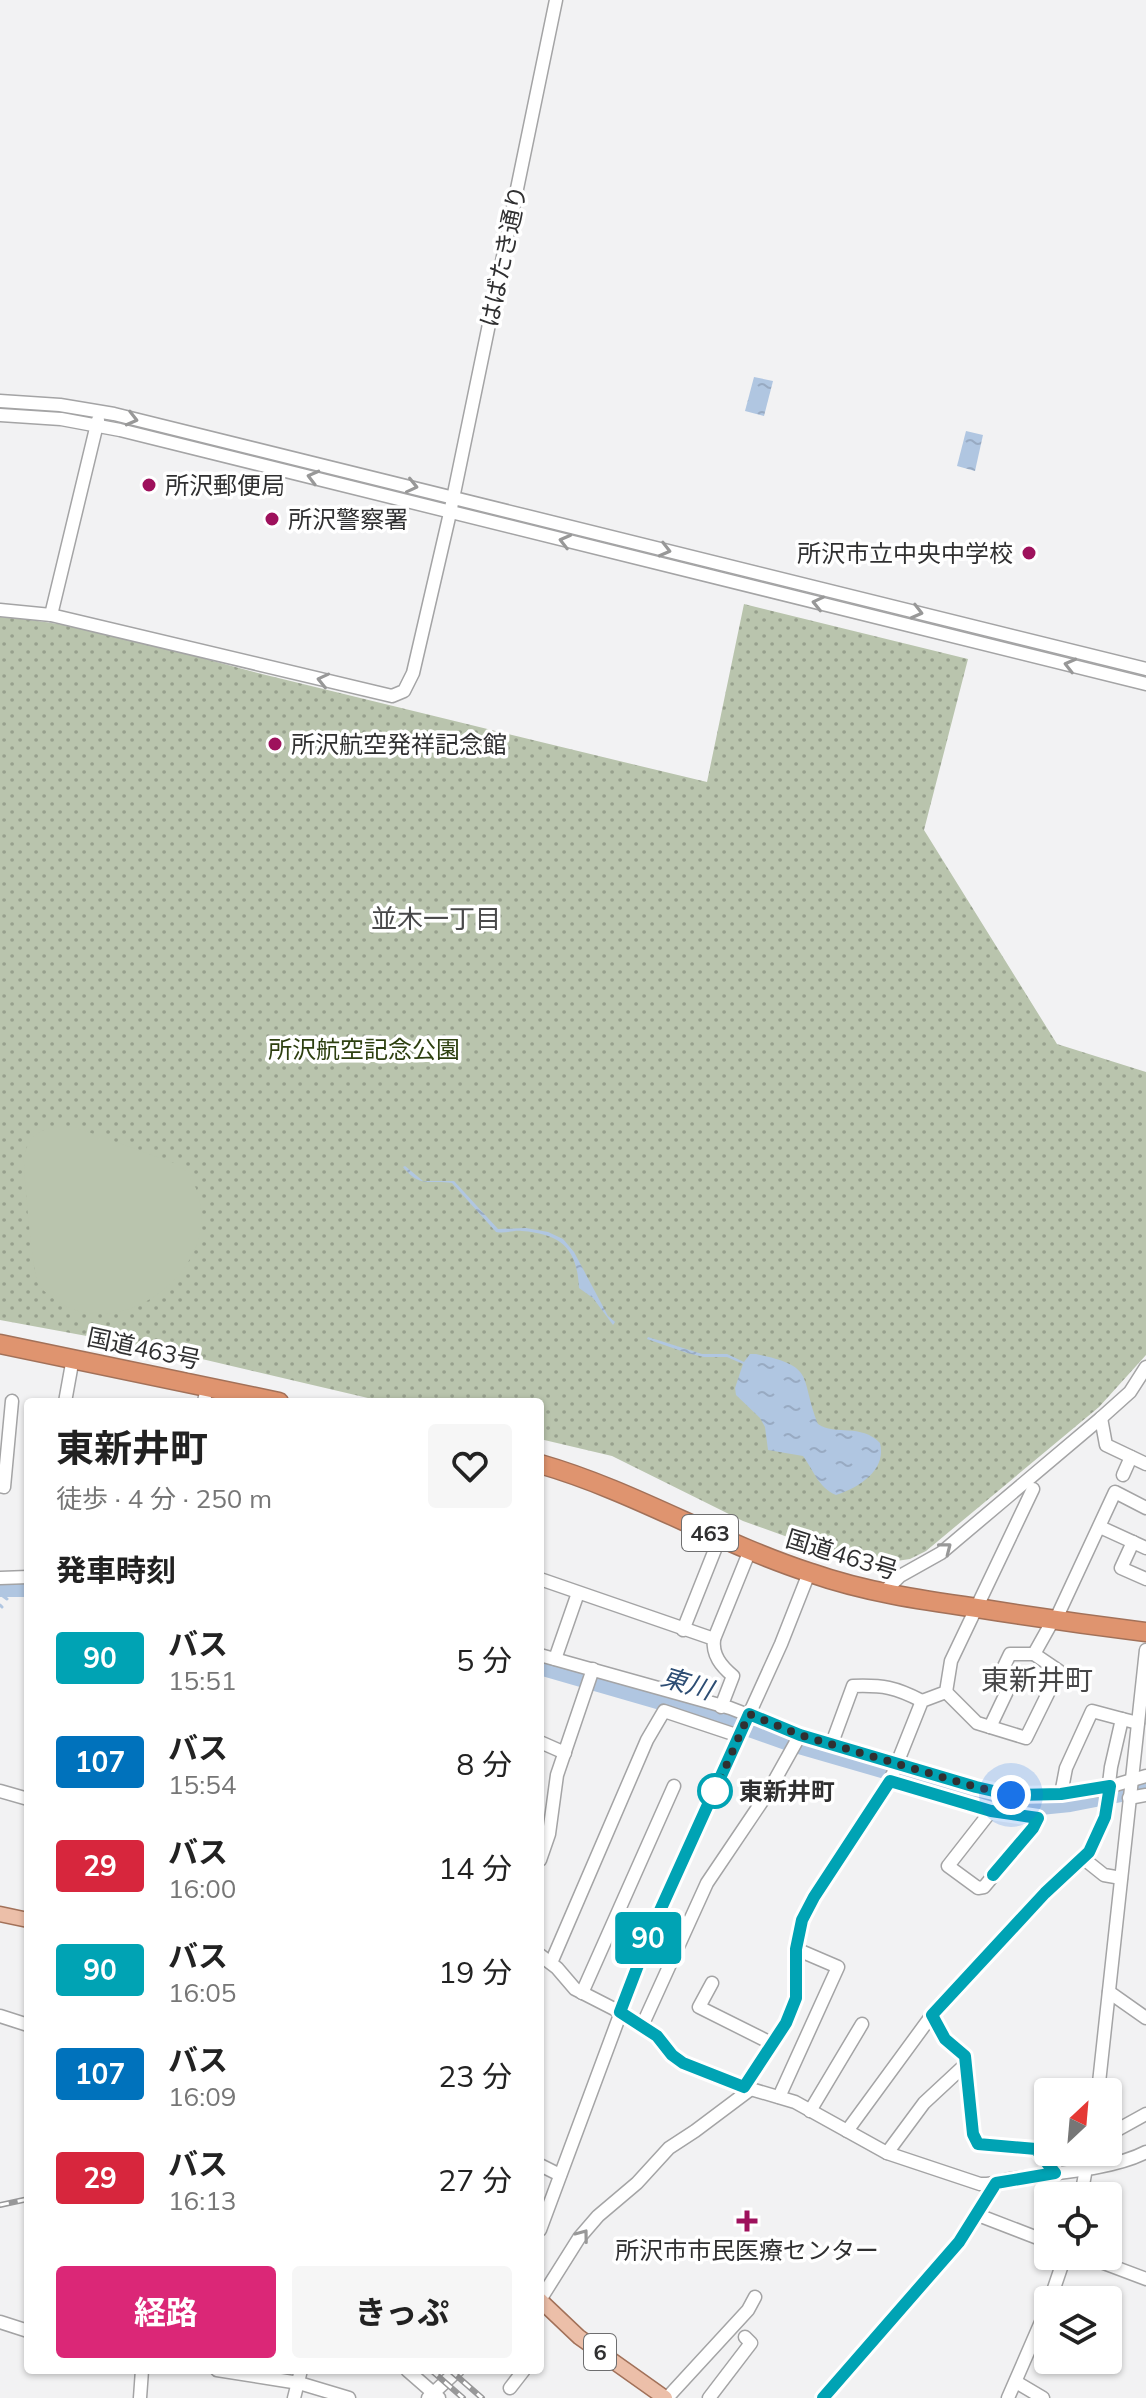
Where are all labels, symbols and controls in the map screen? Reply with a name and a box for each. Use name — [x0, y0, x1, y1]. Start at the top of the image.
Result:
street label: はばたき通り — [473, 182, 533, 330]
one-way arrow — [125, 409, 139, 426]
place label: 所沢郵便局 — [165, 470, 285, 500]
one-way arrow — [307, 470, 321, 487]
marker: 所沢郵便局 — [140, 476, 158, 494]
one-way arrow — [405, 477, 419, 494]
place label: 所沢警察署 — [288, 504, 408, 534]
marker: 所沢警察署 — [263, 510, 281, 528]
one-way arrow — [559, 534, 573, 551]
place label: 所沢市立中央中学校 — [797, 538, 1013, 568]
one-way arrow — [657, 540, 671, 557]
marker: 所沢市立中央中学校 — [1020, 544, 1038, 562]
one-way arrow — [812, 596, 825, 613]
one-way arrow — [910, 603, 923, 620]
one-way arrow — [1064, 658, 1078, 675]
one-way arrow — [317, 672, 330, 689]
place label: 所沢航空発祥記念館 — [291, 729, 507, 759]
marker: 所沢航空発祥記念館 — [266, 735, 284, 753]
district label: 並木一丁目 — [371, 902, 501, 935]
park label: 所沢航空記念公園 — [268, 1034, 460, 1064]
street label: 国道463号 — [85, 1321, 203, 1375]
text: 東新井町 — [56, 1424, 208, 1472]
button: heart — [428, 1424, 512, 1508]
text: 徒歩 · 4 分 · 250 m — [56, 1482, 272, 1515]
road number: 463 — [682, 1515, 738, 1551]
street label: 国道463号 — [783, 1523, 901, 1585]
one-way arrow — [937, 1543, 951, 1557]
text: 発車時刻 — [56, 1551, 176, 1589]
text: バス — [168, 1625, 228, 1663]
text: 90 — [83, 1640, 117, 1675]
text: 5 分 — [456, 1641, 512, 1679]
water label: 東川 — [657, 1660, 720, 1707]
district label: 東新井町 — [981, 1662, 1093, 1697]
text: 15:51 — [168, 1664, 236, 1697]
text: バス — [168, 1729, 228, 1767]
text: 107 — [75, 1744, 125, 1779]
text: 8 分 — [456, 1745, 512, 1783]
text: 15:54 — [168, 1768, 236, 1801]
marker: 東新井町 — [698, 1774, 732, 1808]
your location — [991, 1775, 1031, 1815]
place label: 東新井町 — [739, 1776, 835, 1806]
text: バス — [168, 1833, 228, 1871]
text: 29 — [83, 1848, 117, 1883]
text: 14 分 — [438, 1849, 512, 1887]
text: 16:00 — [168, 1872, 236, 1905]
line badge: 90 — [612, 1912, 684, 1964]
text: 90 — [631, 1920, 665, 1955]
text: バス — [168, 1937, 228, 1975]
text: 90 — [83, 1952, 117, 1987]
text: 19 分 — [438, 1953, 512, 1991]
text: 16:05 — [168, 1976, 236, 2009]
text: バス — [168, 2041, 228, 2079]
text: 107 — [75, 2056, 125, 2091]
text: 23 分 — [438, 2057, 512, 2095]
north arrow — [1034, 2078, 1122, 2166]
map controls — [1034, 2078, 1122, 2374]
text: 16:09 — [168, 2080, 236, 2113]
text: バス — [168, 2145, 228, 2183]
text: 29 — [83, 2160, 117, 2195]
text: 27 分 — [438, 2161, 512, 2199]
button: locate — [1034, 2182, 1122, 2270]
text: 16:13 — [168, 2184, 236, 2217]
marker: 所沢市市民医療センター — [736, 2210, 758, 2232]
one-way arrow — [573, 2229, 587, 2244]
place label: 所沢市市民医療センター — [615, 2235, 879, 2265]
button: 経路 — [56, 2266, 276, 2358]
button: きっぷ — [292, 2266, 512, 2358]
button: layers — [1034, 2286, 1122, 2374]
road number: 6 — [584, 2334, 616, 2370]

